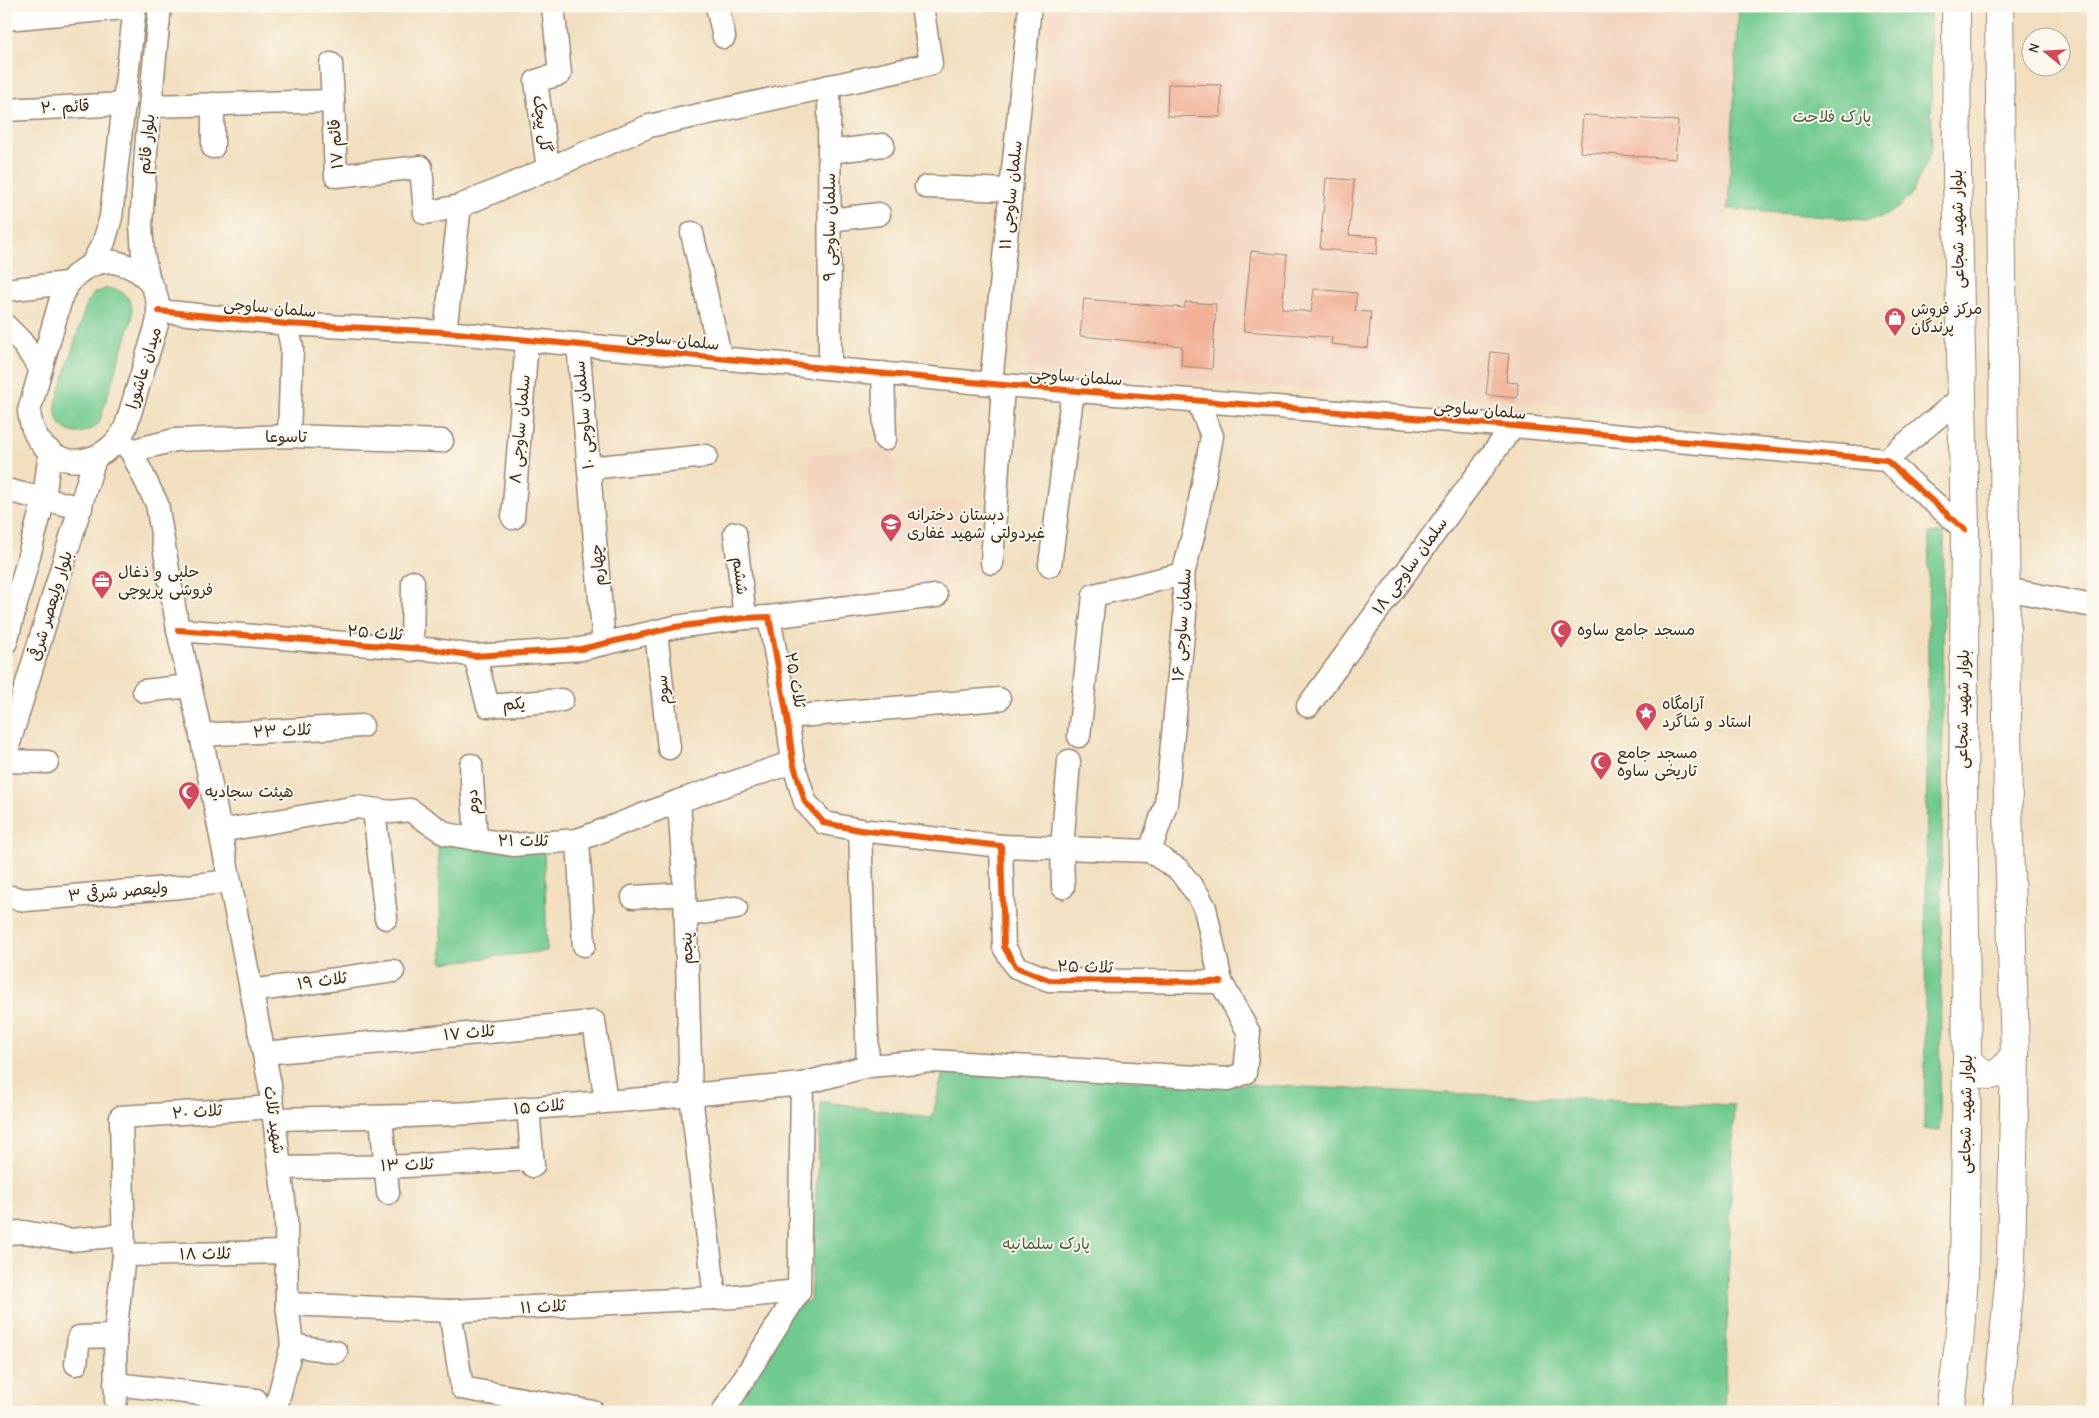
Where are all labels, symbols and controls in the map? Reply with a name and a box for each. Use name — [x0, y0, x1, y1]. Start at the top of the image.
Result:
north arrow — [2022, 28, 2072, 78]
text: N — [2025, 41, 2044, 55]
street label: گل پیچک — [528, 94, 556, 154]
street label: قائم ۲۰ — [40, 97, 90, 120]
park label: پارک فلاحت — [1792, 108, 1872, 127]
street label: بلوار قائم — [135, 113, 162, 175]
street label: قائم ۱۷ — [325, 118, 350, 170]
street label: سلمان ساوجی ۱۱ — [996, 139, 1027, 251]
street label: بلوار شهید شجاعی — [1948, 169, 1969, 289]
street label: سلمان ساوجی ۹ — [821, 173, 840, 281]
street label: سلمان ساوجی — [223, 295, 317, 322]
place label: مرکز فروش پرندگان — [1911, 300, 1982, 337]
shop icon: مرکز فروش پرندگان — [1883, 306, 1907, 337]
street label: میدان عاشورا — [123, 325, 166, 411]
street label: سلمان ساوجی — [626, 326, 720, 355]
street label: سلمان ساوجی ۱۰ — [570, 360, 599, 470]
street label: سلمان ساوجی — [1029, 365, 1123, 390]
street label: سلمان ساوجی ۸ — [506, 374, 535, 484]
street label: سلمان ساوجی — [1433, 397, 1527, 424]
street label: تاسوعا — [265, 428, 307, 447]
place label: دبستان دخترانه غیردولتی شهید غفاری — [907, 506, 1045, 543]
school or university icon: دبستان دخترانه غیردولتی شهید غفاری — [879, 512, 903, 543]
street label: سلمان ساوجی ۱۸ — [1369, 514, 1452, 619]
street label: چهارم — [587, 543, 612, 587]
street label: بلوار ولیعصر شرقی — [24, 548, 77, 664]
street label: ششم — [726, 556, 751, 596]
place label: حلبی و ذغال فروشی پرپوچی — [118, 563, 213, 600]
street label: سلمان ساوجی ۱۶ — [1169, 568, 1196, 682]
office icon: حلبی و ذغال فروشی پرپوچی — [90, 569, 114, 600]
mosque icon: مسجد جامع ساوه — [1549, 618, 1573, 649]
place label: مسجد جامع ساوه — [1577, 621, 1695, 641]
street label: ثلاث ۲۵ — [347, 622, 405, 644]
street label: بلوار شهید شجاعی — [1953, 649, 1974, 769]
street label: ثلاث ۲۵ — [781, 651, 809, 710]
street label: سوم — [652, 674, 677, 706]
street label: یکم — [502, 694, 526, 717]
place label: آرامگاه استاد و شاگرد — [1662, 694, 1752, 731]
place icon: آرامگاه استاد و شاگرد — [1634, 701, 1658, 732]
street label: ثلاث ۲۳ — [253, 720, 313, 742]
place label: مسجد جامع تاریخی ساوه — [1617, 744, 1698, 781]
mosque icon: مسجد جامع تاریخی ساوه — [1589, 750, 1613, 781]
mosque icon: هیئت سجادیه — [177, 780, 201, 811]
place label: هیئت سجادیه — [205, 783, 294, 801]
street label: دوم — [463, 788, 486, 816]
street label: ثلاث ۲۱ — [498, 832, 550, 850]
street label: ولیعصر شرقی ۳ — [67, 877, 169, 905]
street label: پنجم — [677, 931, 700, 964]
street label: ثلاث ۲۵ — [1057, 958, 1114, 977]
street label: ثلاث ۱۹ — [296, 968, 349, 993]
street label: ثلاث ۱۷ — [443, 1022, 497, 1044]
street label: بلوار شهید شجاعی — [1956, 1054, 1977, 1174]
street label: شهید ثلاث — [260, 1085, 288, 1155]
street label: ثلاث ۱۵ — [513, 1096, 566, 1118]
street label: ثلاث ۲۰ — [171, 1101, 224, 1123]
street label: ثلاث ۱۳ — [380, 1155, 435, 1175]
park label: پارک سلمانیه — [1002, 1235, 1090, 1254]
street label: ثلاث ۱۸ — [179, 1245, 232, 1263]
street label: ثلاث ۱۱ — [520, 1297, 568, 1317]

